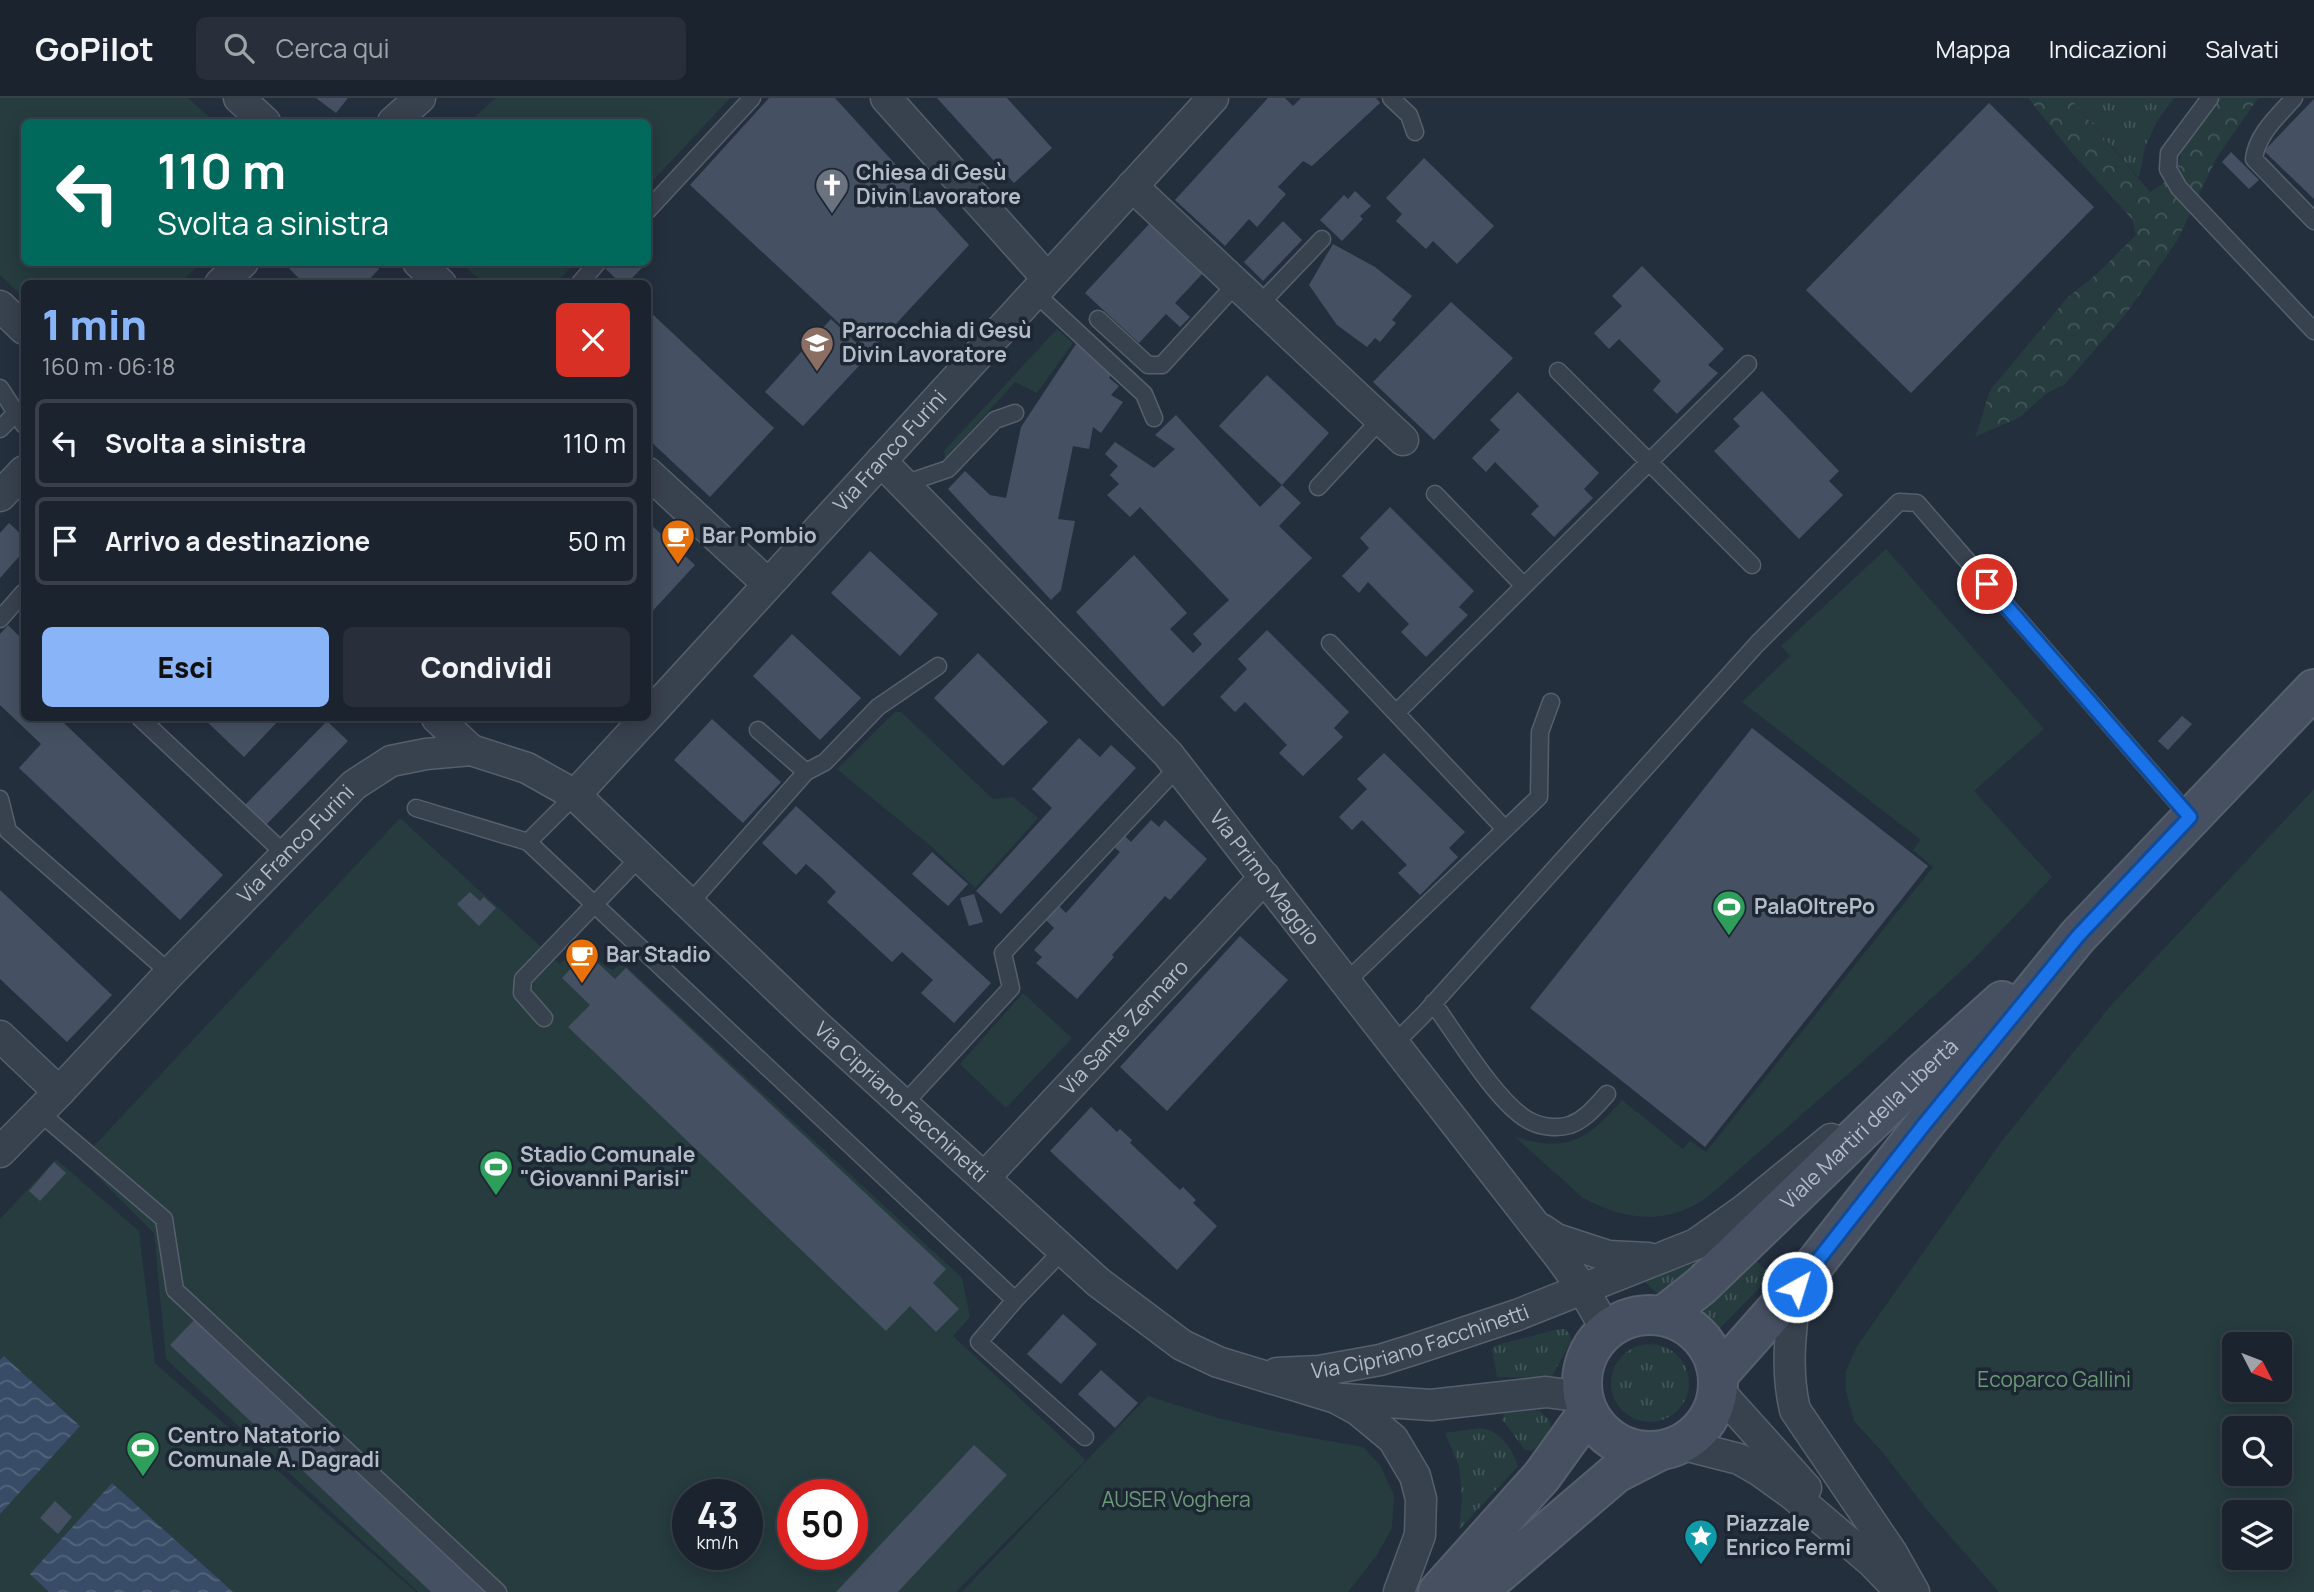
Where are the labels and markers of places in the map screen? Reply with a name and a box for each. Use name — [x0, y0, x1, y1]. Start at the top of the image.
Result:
place label: Chiesa di Gesù Divin Lavoratore — [856, 158, 1021, 210]
church icon: Chiesa di Gesù Divin Lavoratore — [813, 166, 851, 215]
place label: Parrocchia di Gesù Divin Lavoratore — [842, 316, 1032, 368]
school or university icon: Parrocchia di Gesù Divin Lavoratore — [798, 324, 836, 373]
cafe icon: Bar Pombio — [659, 517, 697, 566]
place label: Bar Pombio — [702, 521, 817, 549]
pin — [1957, 554, 2017, 614]
sports icon: PalaOltrePo — [1710, 888, 1748, 937]
place label: PalaOltrePo — [1754, 892, 1875, 920]
cafe icon: Bar Stadio — [563, 936, 601, 985]
place label: Bar Stadio — [606, 940, 711, 968]
place label: Stadio Comunale "Giovanni Parisi" — [520, 1140, 695, 1192]
sports icon: Stadio Comunale "Giovanni Parisi" — [477, 1148, 515, 1197]
place label: Centro Natatorio Comunale A. Dagradi — [168, 1421, 380, 1473]
sports icon: Centro Natatorio Comunale A. Dagradi — [124, 1429, 162, 1478]
place label: Piazzale Enrico Fermi — [1726, 1509, 1851, 1561]
place icon: Piazzale Enrico Fermi — [1682, 1517, 1720, 1566]

